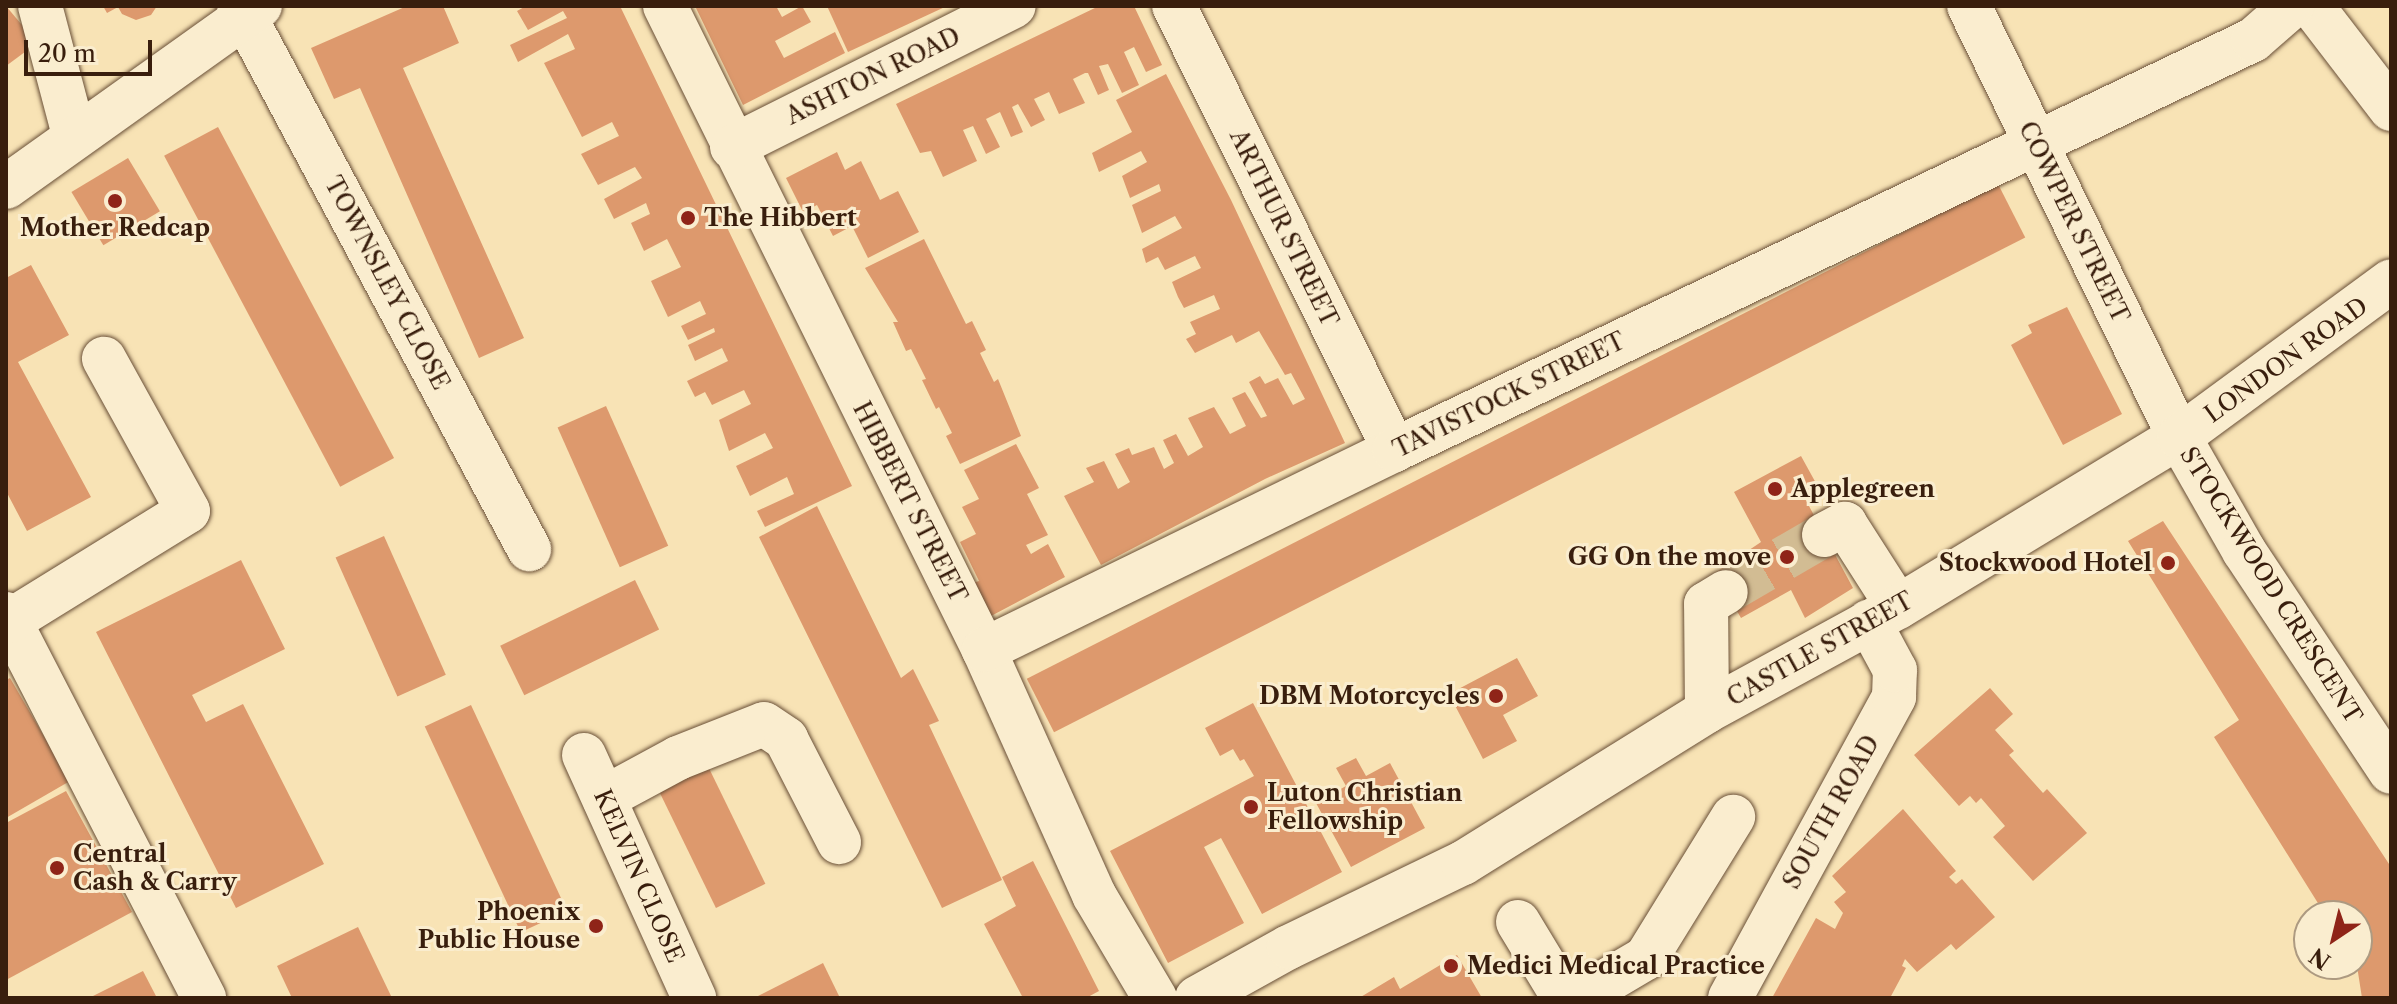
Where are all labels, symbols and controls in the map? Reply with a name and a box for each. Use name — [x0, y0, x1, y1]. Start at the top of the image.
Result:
street label: ASHTON ROAD — [781, 21, 965, 131]
scale bar — [28, 24, 156, 74]
text: 20 m — [38, 39, 96, 68]
street label: COWPER STREET — [2013, 116, 2135, 328]
street label: ARTHUR STREET — [1224, 124, 1344, 332]
street label: TOWNSLEY CLOSE — [318, 171, 456, 395]
marker: Mother Redcap — [106, 192, 124, 210]
place label: The Hibbert — [704, 204, 857, 232]
marker: The Hibbert — [679, 209, 697, 227]
place label: Mother Redcap — [20, 214, 210, 242]
street label: LONDON ROAD — [2199, 291, 2373, 429]
street label: TAVISTOCK STREET — [1388, 326, 1630, 464]
street label: HIBBERT STREET — [847, 397, 973, 607]
street label: STOCKWOOD CRESCENT — [2174, 442, 2368, 728]
place label: Applegreen — [1791, 475, 1935, 503]
marker: Applegreen — [1766, 480, 1784, 498]
place label: GG On the move — [1568, 543, 1771, 571]
marker: GG On the move — [1778, 548, 1796, 566]
place label: Stockwood Hotel — [1939, 549, 2152, 577]
marker: Stockwood Hotel — [2159, 554, 2177, 572]
street label: CASTLE STREET — [1722, 586, 1918, 712]
place label: DBM Motorcycles — [1259, 682, 1480, 710]
marker: DBM Motorcycles — [1487, 687, 1505, 705]
street label: SOUTH ROAD — [1777, 730, 1885, 894]
place label: Luton Christian Fellowship — [1267, 779, 1462, 835]
street label: KELVIN CLOSE — [588, 785, 690, 967]
marker: Luton Christian Fellowship — [1242, 798, 1260, 816]
place label: Central Cash & Carry — [73, 840, 237, 896]
marker: Central Cash & Carry — [48, 859, 66, 877]
place label: Phoenix Public House — [418, 898, 580, 954]
north arrow — [2293, 900, 2373, 980]
marker: Phoenix Public House — [587, 917, 605, 935]
text: N — [2305, 942, 2336, 975]
place label: Medici Medical Practice — [1467, 952, 1765, 980]
marker: Medici Medical Practice — [1442, 957, 1460, 975]

